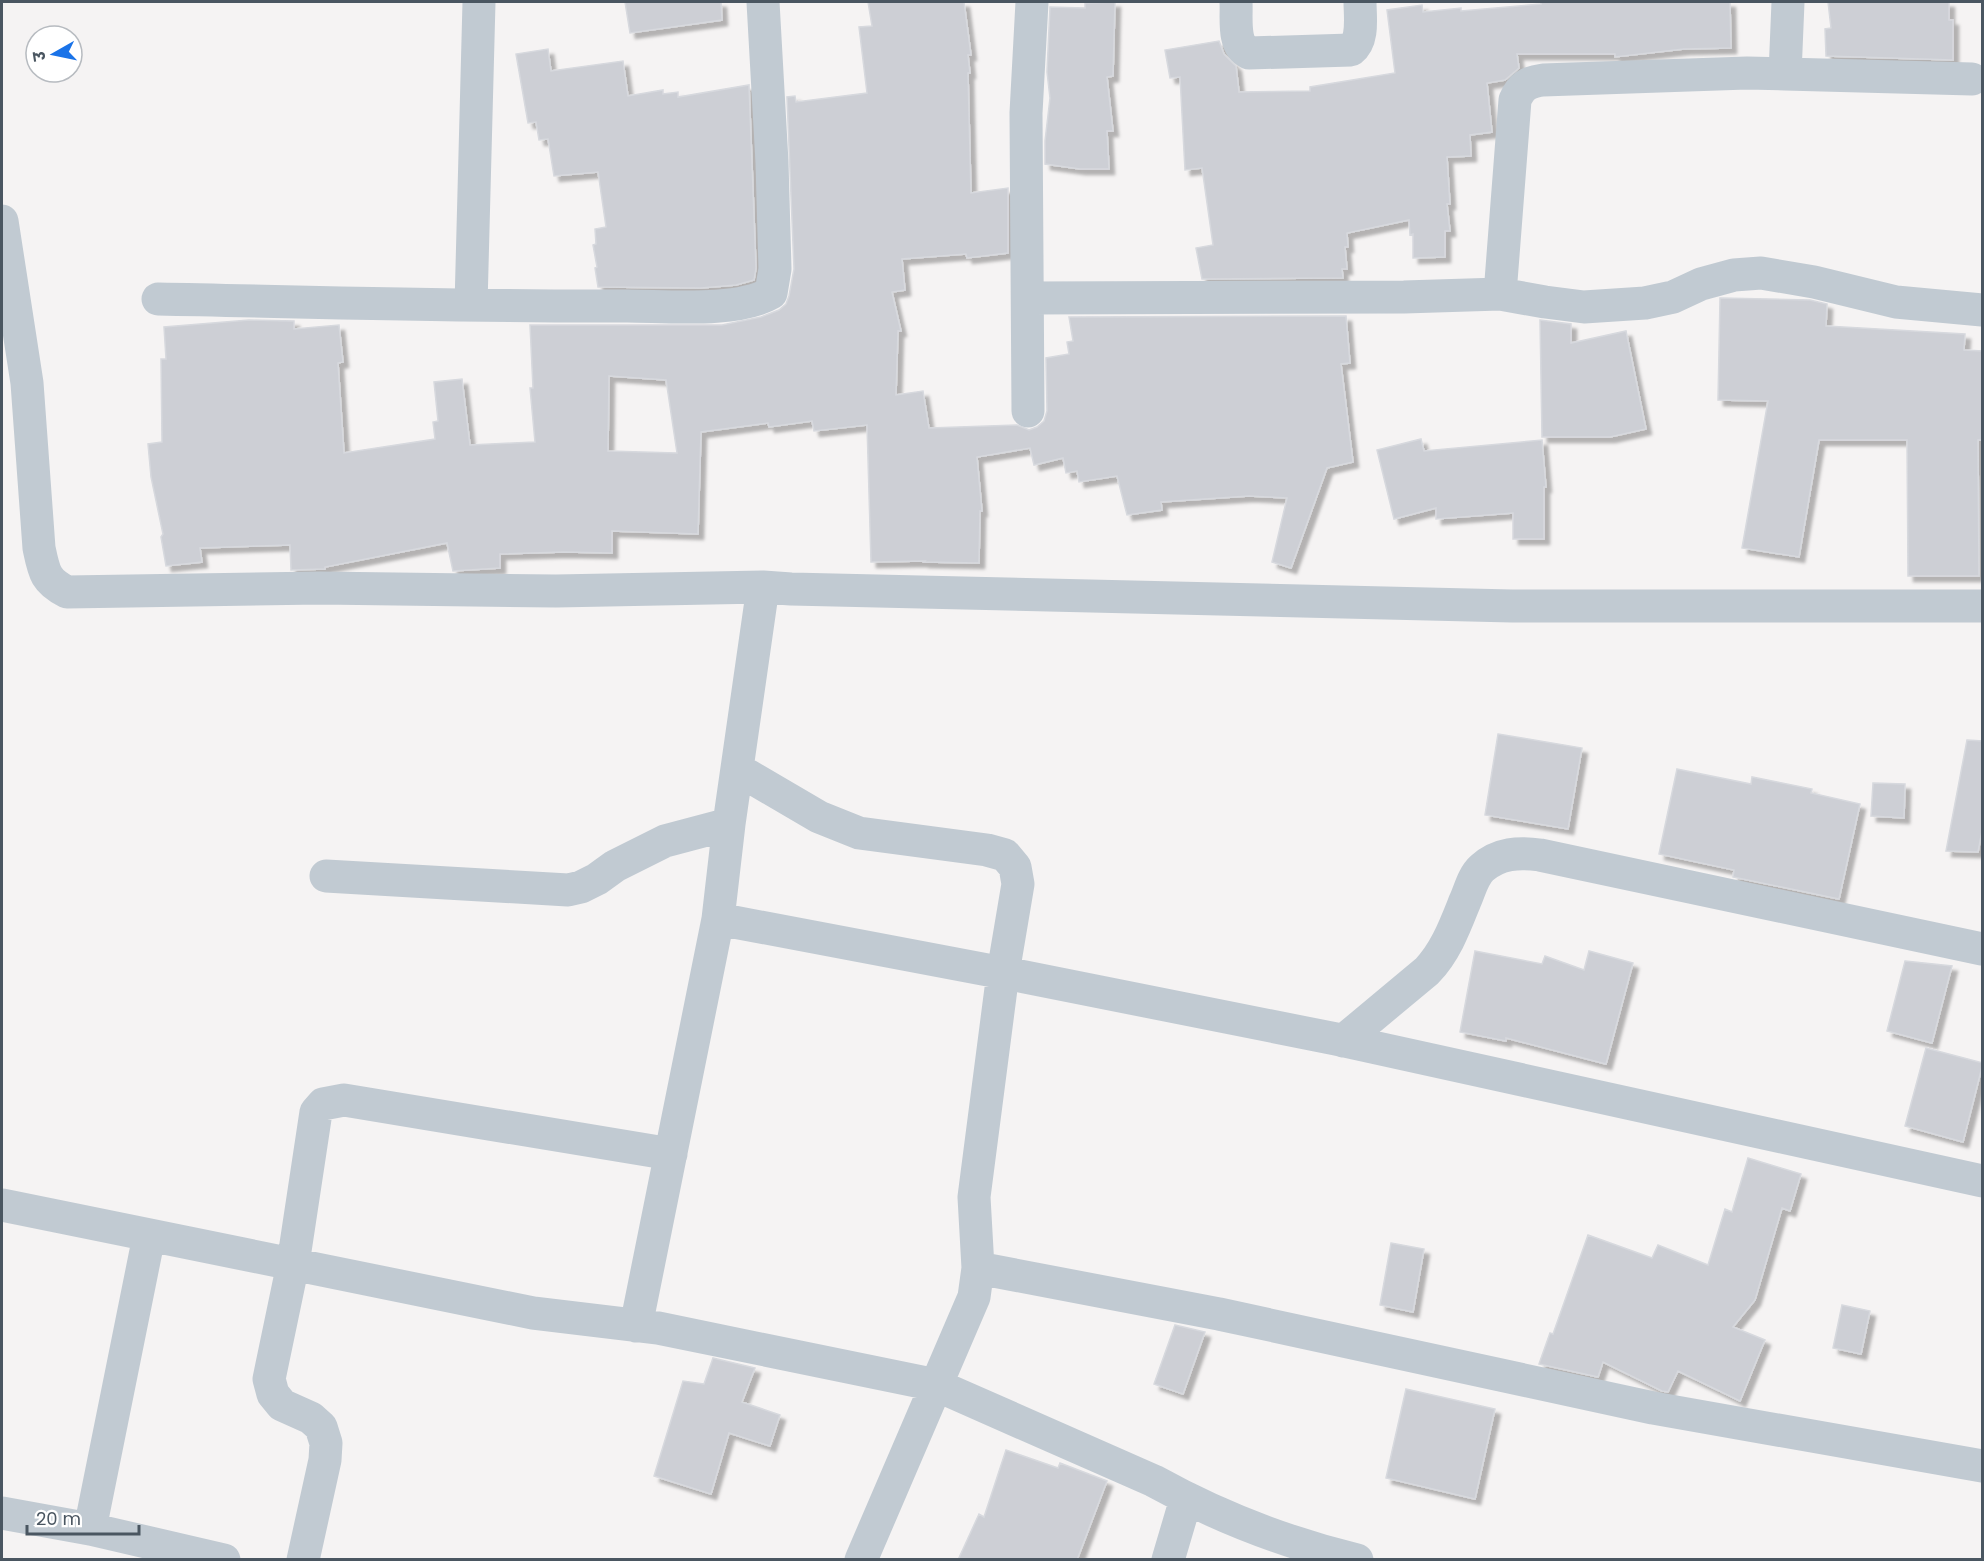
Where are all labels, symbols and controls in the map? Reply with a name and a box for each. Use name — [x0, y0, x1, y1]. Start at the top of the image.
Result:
north arrow — [24, 24, 84, 84]
text: उ — [27, 49, 52, 64]
scale bar — [27, 1498, 140, 1536]
text: 20 m — [36, 1506, 81, 1531]

